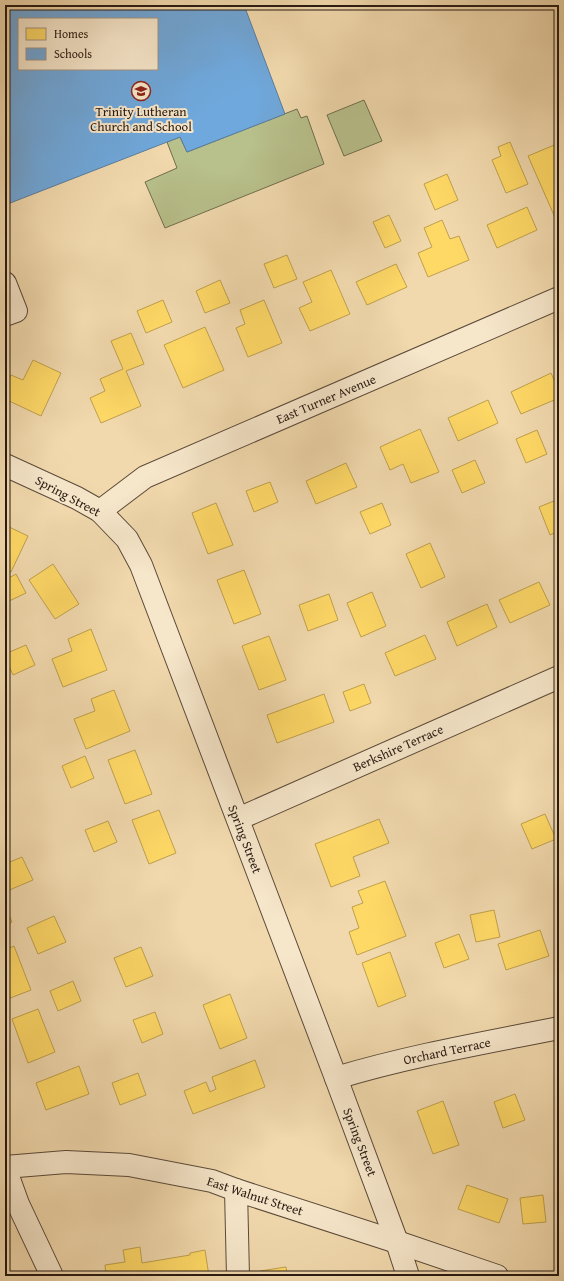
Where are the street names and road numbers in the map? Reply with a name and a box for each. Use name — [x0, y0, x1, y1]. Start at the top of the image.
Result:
street label: East Turner Avenue — [273, 369, 379, 429]
street label: Spring Street — [32, 471, 105, 521]
street label: Berkshire Terrace — [350, 720, 446, 776]
street label: Spring Street — [223, 802, 267, 876]
street label: Orchard Terrace — [402, 1032, 492, 1070]
street label: Spring Street — [338, 1105, 382, 1179]
street label: East Walnut Street — [204, 1171, 306, 1221]

